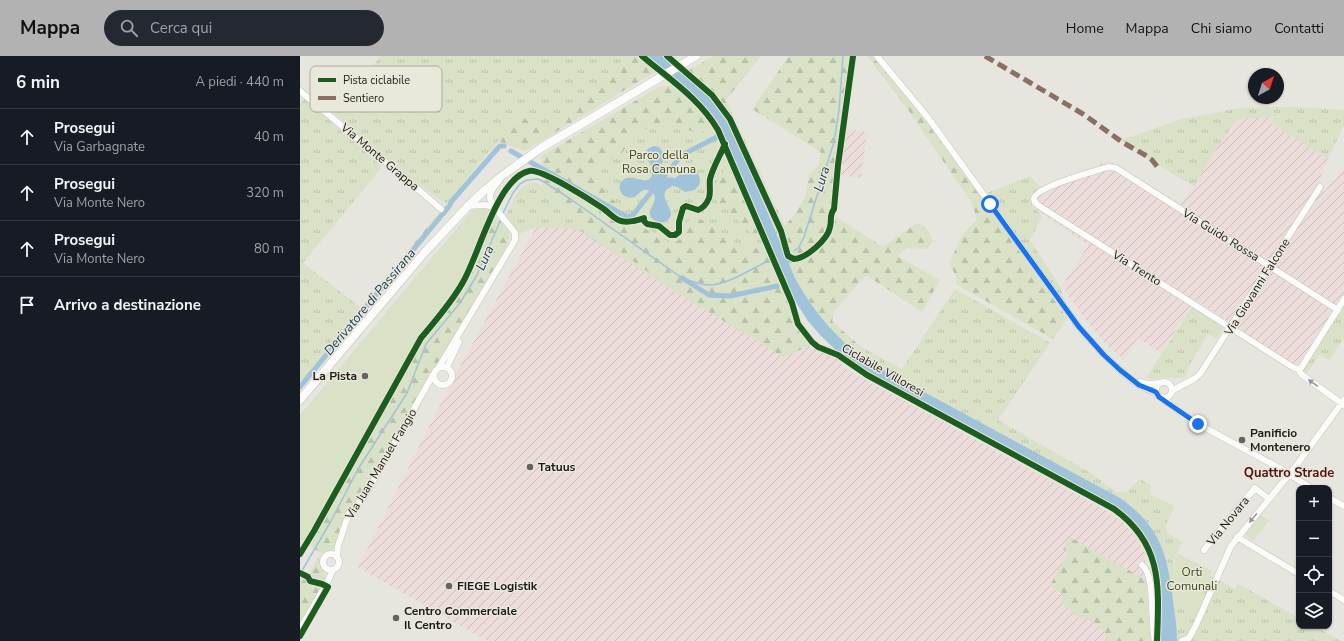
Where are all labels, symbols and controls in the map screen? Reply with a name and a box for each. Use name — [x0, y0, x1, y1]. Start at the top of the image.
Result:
search box — [104, 10, 384, 46]
text: Mappa — [20, 15, 80, 41]
icon: search — [118, 17, 140, 39]
text: Cerca qui — [150, 18, 212, 38]
text: Home — [1066, 19, 1104, 38]
text: Mappa — [1126, 19, 1169, 38]
text: Chi siamo — [1191, 19, 1252, 38]
text: Contatti — [1274, 19, 1324, 38]
legend — [310, 66, 442, 112]
north arrow — [1248, 68, 1284, 104]
text: 6 min — [16, 71, 60, 94]
text: A piedi · 440 m — [196, 73, 284, 91]
text: Pista ciclabile — [343, 73, 410, 88]
text: Sentiero — [343, 91, 384, 106]
text: Prosegui — [54, 118, 115, 138]
street label: Via Monte Grappa — [337, 119, 422, 194]
icon: ahead — [16, 126, 38, 148]
text: 40 m — [254, 128, 284, 146]
text: Via Garbagnate — [54, 138, 145, 156]
park label: Parco della Rosa Camuna — [622, 147, 696, 177]
water label: Lura — [810, 164, 834, 194]
text: Prosegui — [54, 174, 115, 194]
icon: ahead — [16, 182, 38, 204]
text: 320 m — [246, 184, 284, 202]
text: Via Monte Nero — [54, 194, 145, 212]
route start — [981, 195, 999, 213]
street label: Via Guido Rossa — [1179, 204, 1263, 265]
text: Prosegui — [54, 230, 115, 250]
street label: Via Giovanni Falcone — [1220, 235, 1293, 340]
icon: ahead — [16, 238, 38, 260]
text: 80 m — [254, 240, 284, 258]
water label: Lura — [472, 243, 498, 273]
water label: Derivatore di Passirana — [320, 245, 420, 359]
street label: Via Trento — [1109, 246, 1165, 290]
text: Via Monte Nero — [54, 250, 145, 268]
icon: arrive — [16, 294, 38, 316]
text: Arrivo a destinazione — [54, 295, 201, 315]
street label: Ciclabile Villoresi — [839, 340, 927, 400]
place label: La Pista — [313, 368, 357, 384]
marker: La Pista — [360, 371, 370, 381]
one-way arrow — [1308, 379, 1318, 387]
street label: Via Juan Manuel Fangio — [341, 405, 421, 523]
route end — [1189, 415, 1207, 433]
place label: Panificio Montenero — [1250, 425, 1311, 455]
marker: Panificio Montenero — [1237, 435, 1247, 445]
place label: Tatuus — [538, 459, 576, 475]
marker: Tatuus — [525, 462, 535, 472]
district label: Quattro Strade — [1244, 464, 1334, 482]
map controls — [1296, 485, 1332, 629]
button: + — [1296, 485, 1332, 521]
street label: Via Novara — [1203, 493, 1253, 550]
one-way arrow — [1249, 512, 1258, 523]
button: − — [1296, 521, 1332, 557]
button: locate — [1296, 557, 1332, 593]
park label: Orti Comunali — [1167, 564, 1217, 594]
place label: FIEGE Logistik — [457, 578, 538, 594]
marker: FIEGE Logistik — [444, 581, 454, 591]
button: layers — [1296, 593, 1332, 629]
place label: Centro Commerciale Il Centro — [404, 603, 517, 633]
marker: Centro Commerciale Il Centro — [391, 613, 401, 623]

